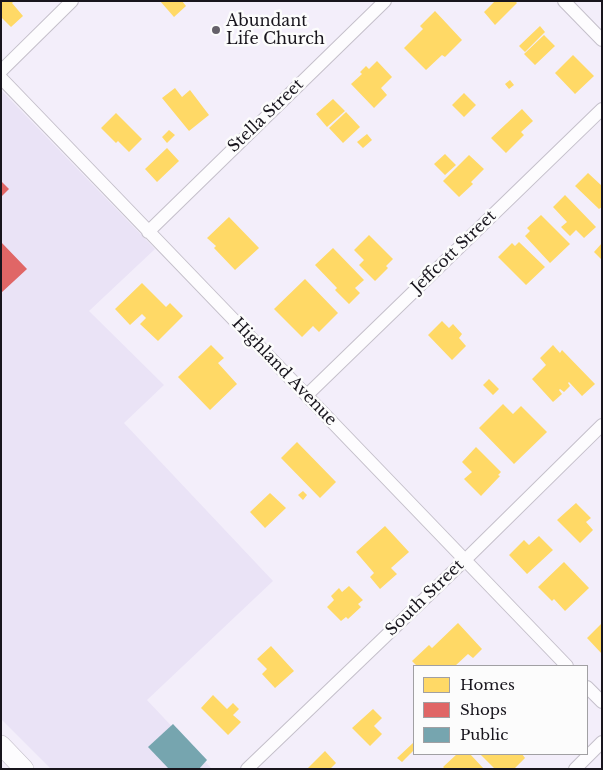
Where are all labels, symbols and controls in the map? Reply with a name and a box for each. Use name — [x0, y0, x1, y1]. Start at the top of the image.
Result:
place label: Abundant Life Church — [226, 11, 325, 49]
marker: Abundant Life Church — [210, 24, 222, 36]
street label: Stella Street — [224, 75, 308, 157]
street label: Jeffcott Street — [408, 207, 500, 297]
street label: Highland Avenue — [228, 314, 340, 430]
street label: South Street — [382, 556, 468, 640]
legend — [413, 665, 588, 755]
text: Homes — [460, 675, 515, 694]
text: Shops — [460, 700, 507, 719]
text: Public — [460, 725, 508, 744]

